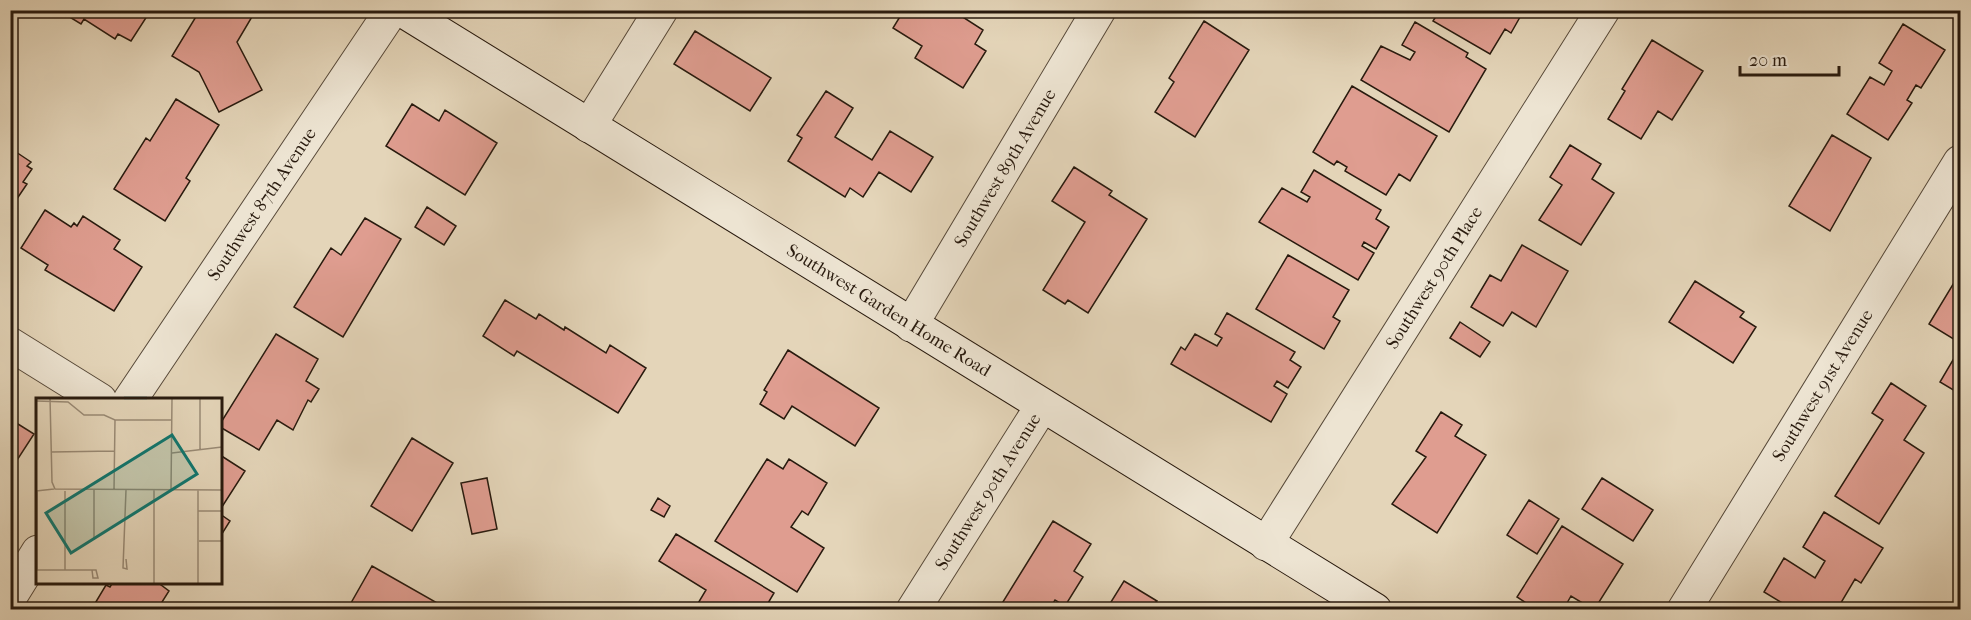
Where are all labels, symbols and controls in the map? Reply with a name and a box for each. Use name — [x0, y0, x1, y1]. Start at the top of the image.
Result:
scale bar — [1740, 39, 1839, 77]
text: 20 m — [1749, 50, 1787, 71]
street label: Southwest 89th Avenue — [950, 85, 1061, 251]
street label: Southwest 87th Avenue — [203, 124, 321, 285]
street label: Southwest 90th Place — [1382, 203, 1487, 353]
street label: Southwest Garden Home Road — [783, 240, 995, 382]
street label: Southwest 91st Avenue — [1768, 306, 1878, 465]
inset map — [36, 398, 222, 584]
street label: Southwest 90th Avenue — [931, 410, 1046, 574]

